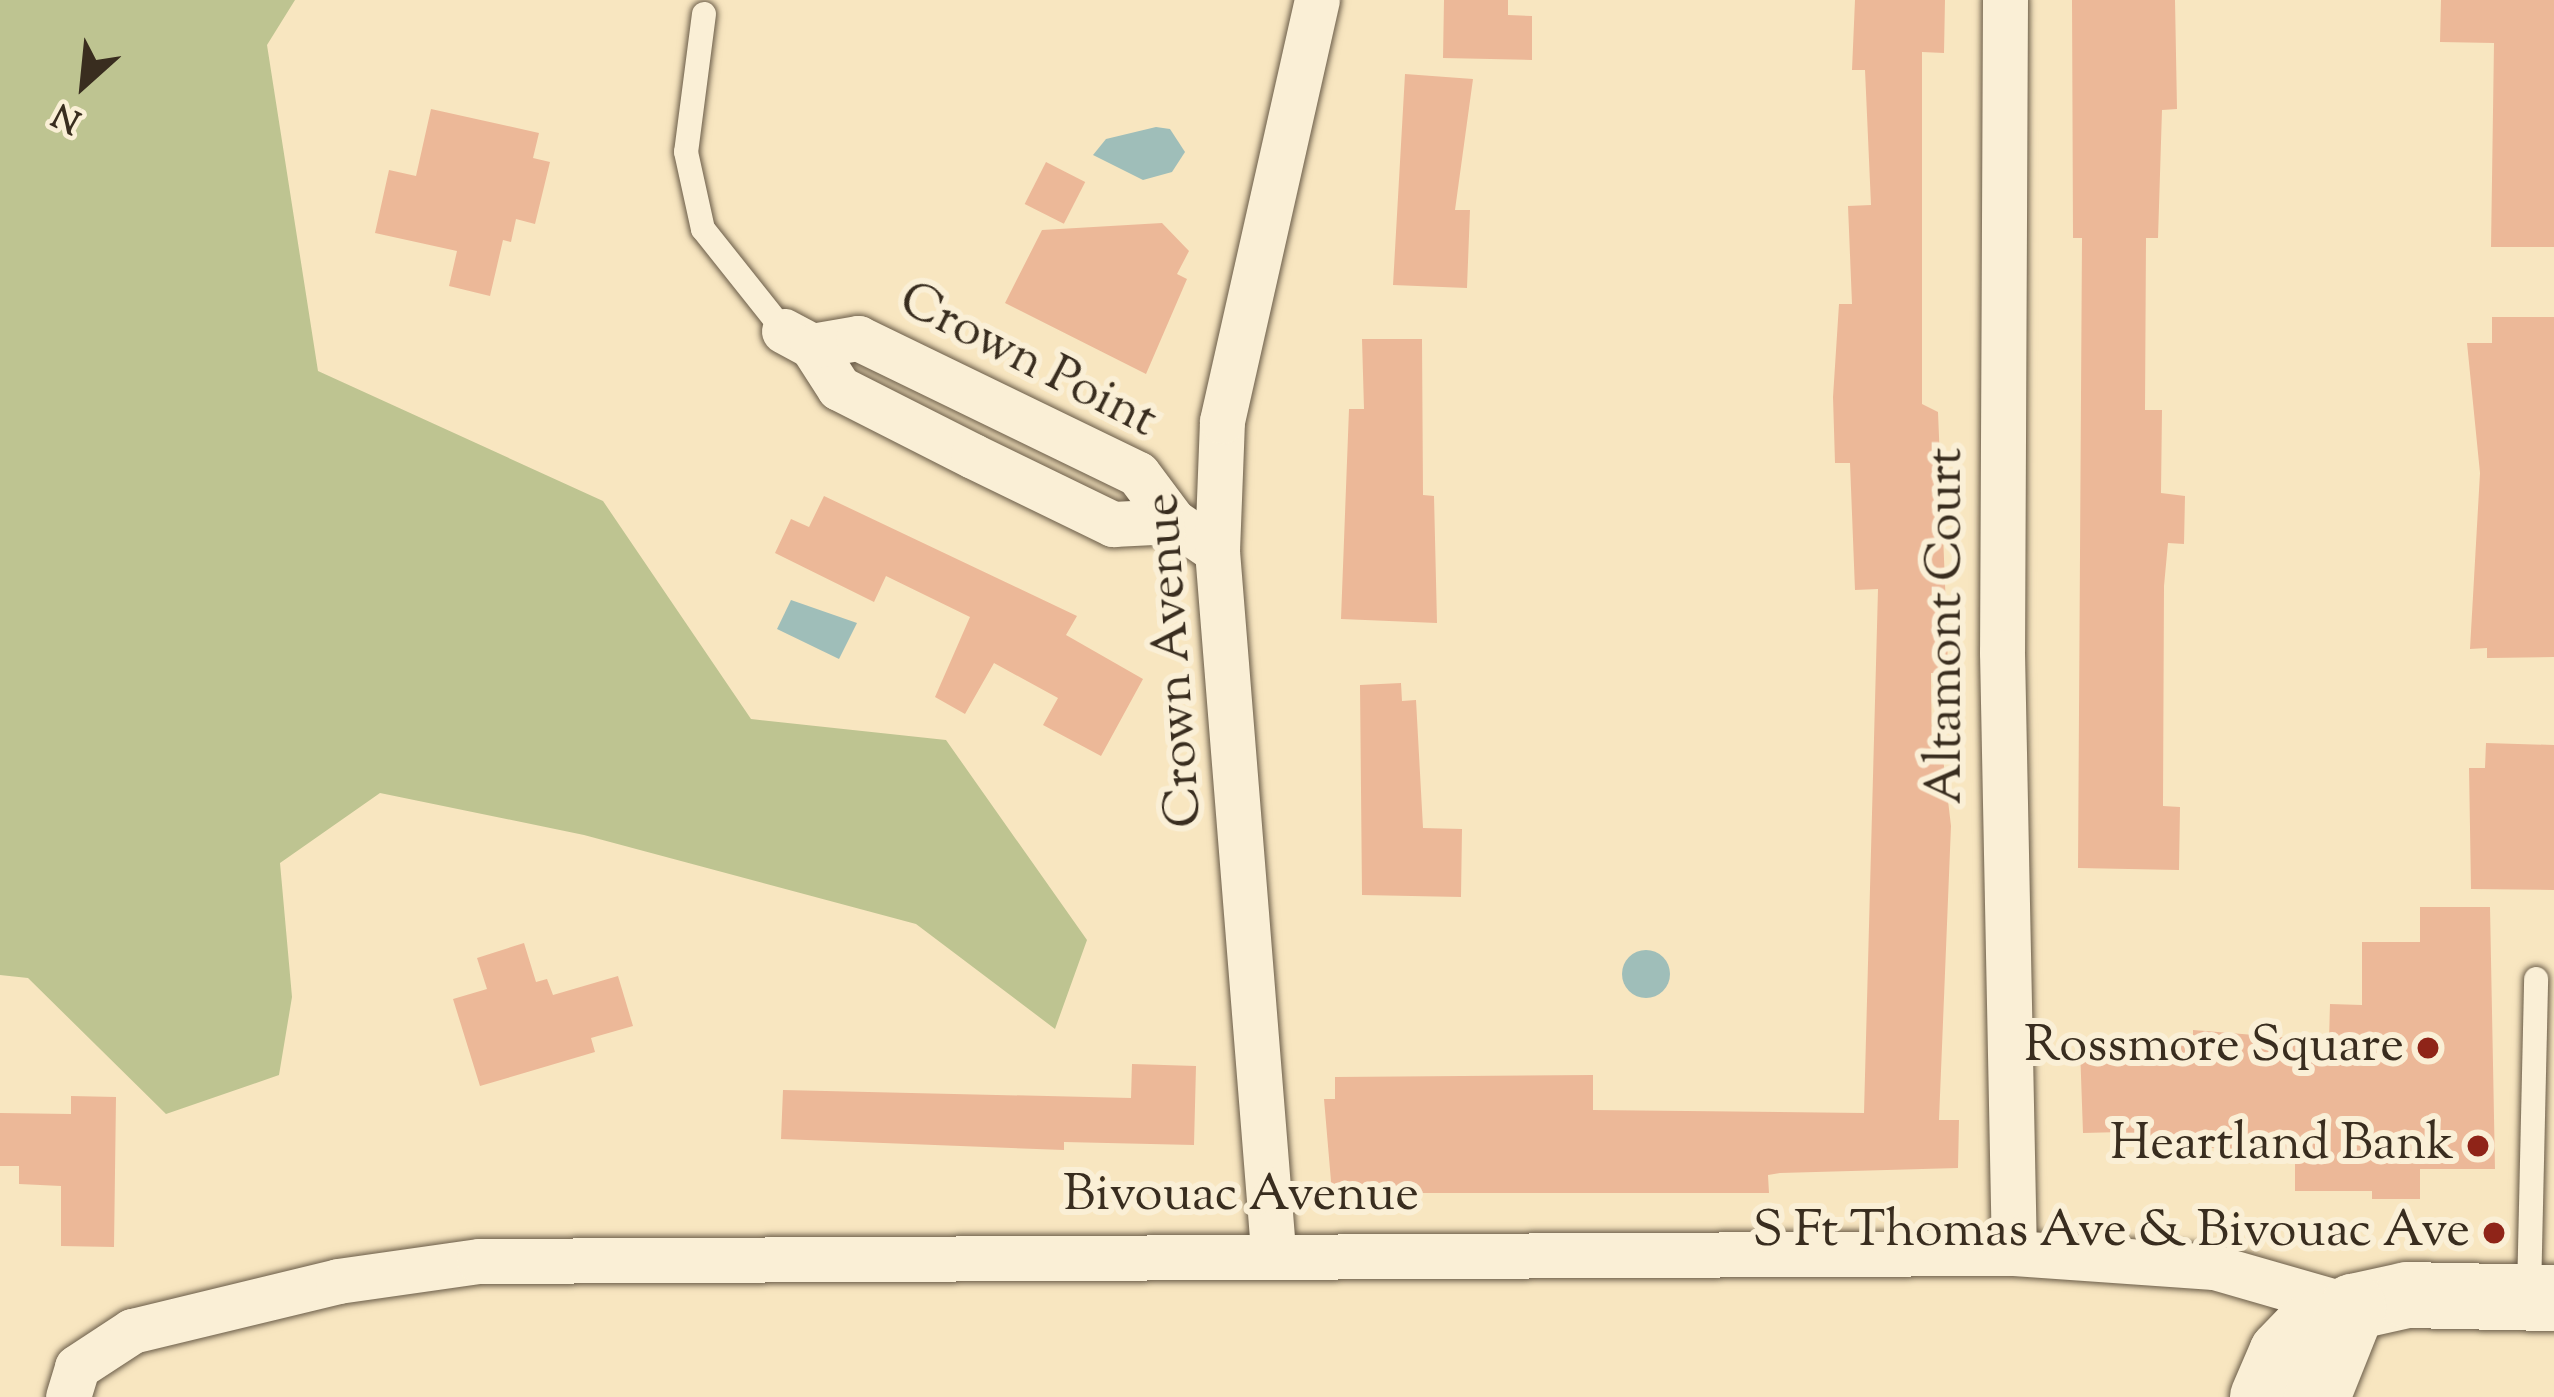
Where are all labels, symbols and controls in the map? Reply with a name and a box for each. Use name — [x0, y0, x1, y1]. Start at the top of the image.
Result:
north arrow — [24, 24, 144, 144]
text: N — [45, 89, 90, 143]
street label: Crown Point — [888, 271, 1166, 453]
street label: Altamont Court — [1917, 447, 1979, 805]
street label: Crown Avenue — [1134, 491, 1218, 829]
place label: Rossmore Square — [2024, 1017, 2404, 1079]
marker: Rossmore Square — [2415, 1035, 2441, 1061]
place label: Heartland Bank — [2110, 1115, 2454, 1177]
marker: Heartland Bank — [2465, 1133, 2491, 1159]
street label: Bivouac Avenue — [1063, 1166, 1419, 1228]
place label: S Ft Thomas Ave & Bivouac Ave — [1752, 1202, 2470, 1264]
marker: S Ft Thomas Ave & Bivouac Ave — [2481, 1220, 2507, 1246]

